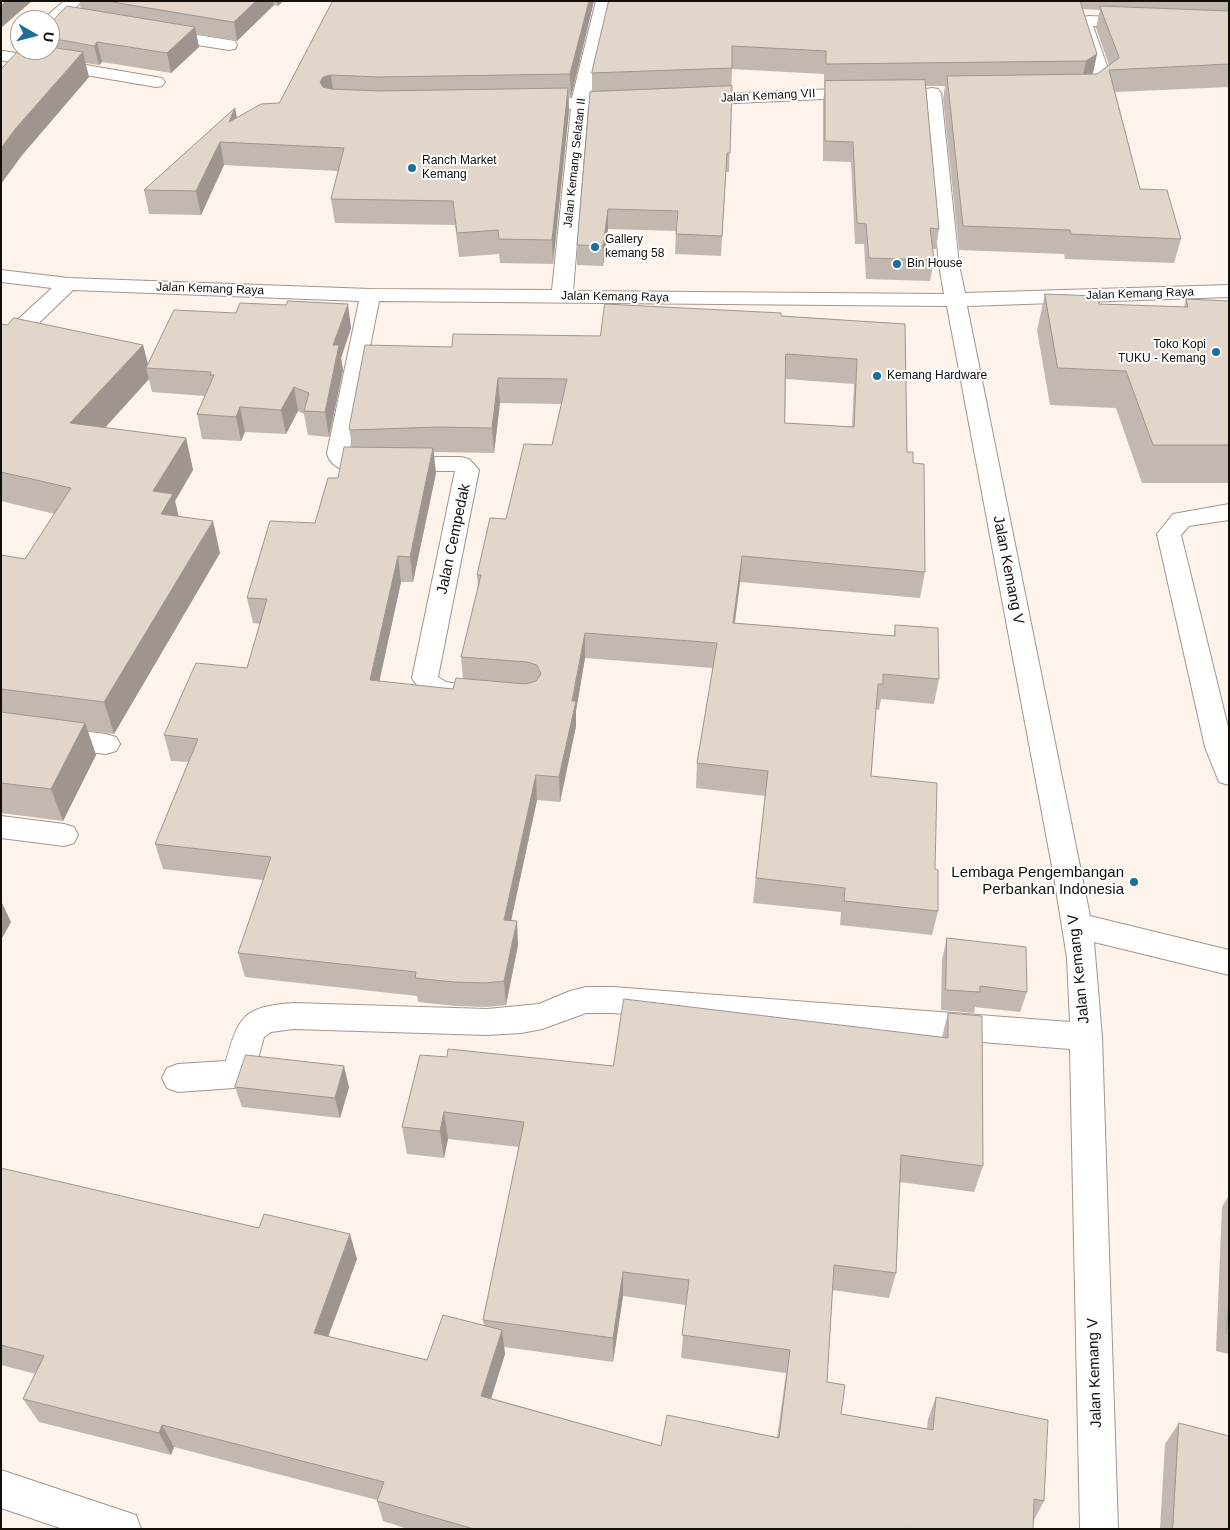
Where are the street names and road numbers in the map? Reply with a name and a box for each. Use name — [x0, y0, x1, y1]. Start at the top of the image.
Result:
street label: Jalan Kemang VII — [720, 86, 816, 106]
street label: Jalan Kemang Selatan II — [561, 97, 589, 229]
street label: Jalan Kemang Raya — [156, 280, 264, 298]
street label: Jalan Kemang Raya — [1086, 285, 1194, 303]
street label: Jalan Kemang Raya — [561, 289, 669, 305]
street label: Jalan Cempedak — [433, 482, 475, 596]
street label: Jalan Kemang V — [989, 514, 1027, 626]
street label: Jalan Kemang V — [1064, 913, 1094, 1025]
street label: Jalan Kemang V — [1084, 1318, 1106, 1428]

